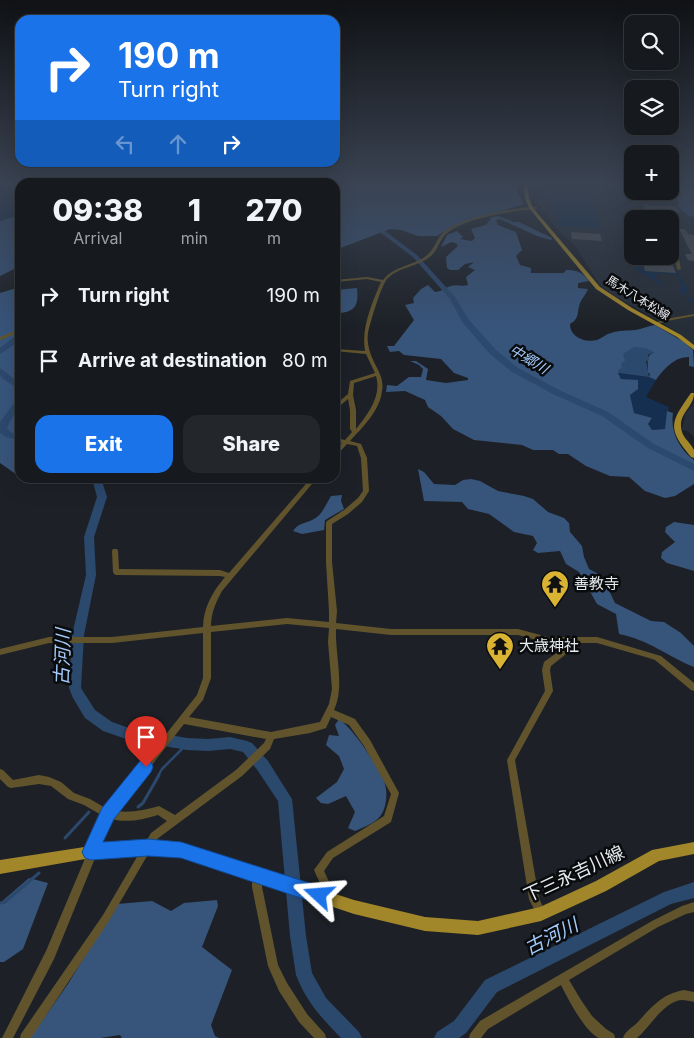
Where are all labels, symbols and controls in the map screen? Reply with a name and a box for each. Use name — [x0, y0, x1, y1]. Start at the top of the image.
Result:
map controls — [624, 15, 679, 265]
button: search — [624, 15, 679, 70]
text: 190 m — [118, 34, 220, 76]
icon: right — [35, 35, 100, 100]
text: Turn right — [118, 76, 219, 102]
button: layers — [624, 80, 679, 135]
icon: left — [111, 130, 139, 158]
icon: ahead — [164, 130, 192, 158]
icon: right — [217, 130, 245, 158]
button: + — [624, 145, 679, 200]
text: 09:38 — [52, 192, 143, 228]
text: 1 — [188, 192, 201, 228]
text: 270 — [245, 192, 303, 228]
button: − — [624, 210, 679, 265]
text: Arrival — [73, 228, 122, 248]
text: min — [181, 228, 208, 248]
text: m — [267, 228, 281, 248]
street label: 馬木八本松線 — [604, 272, 673, 323]
icon: right — [35, 282, 63, 310]
text: Turn right — [78, 284, 169, 307]
text: 190 m — [267, 284, 320, 307]
water label: 中郷川 — [507, 340, 553, 378]
icon: arrive — [35, 347, 63, 375]
text: Arrive at destination — [78, 349, 267, 372]
text: 80 m — [282, 349, 328, 372]
button: Exit — [35, 415, 173, 473]
button: Share — [183, 415, 320, 473]
temple icon: 善教寺 — [540, 569, 570, 608]
place label: 善教寺 — [574, 574, 619, 593]
water label: 古河川 — [50, 626, 75, 686]
temple icon: 大歳神社 — [485, 631, 515, 670]
place label: 大歳神社 — [519, 636, 579, 655]
pin — [125, 716, 167, 767]
icon: arrive — [132, 723, 160, 751]
street label: 下三永吉川線 — [520, 841, 627, 906]
position arrow — [292, 868, 344, 920]
water label: 古河川 — [521, 912, 584, 960]

